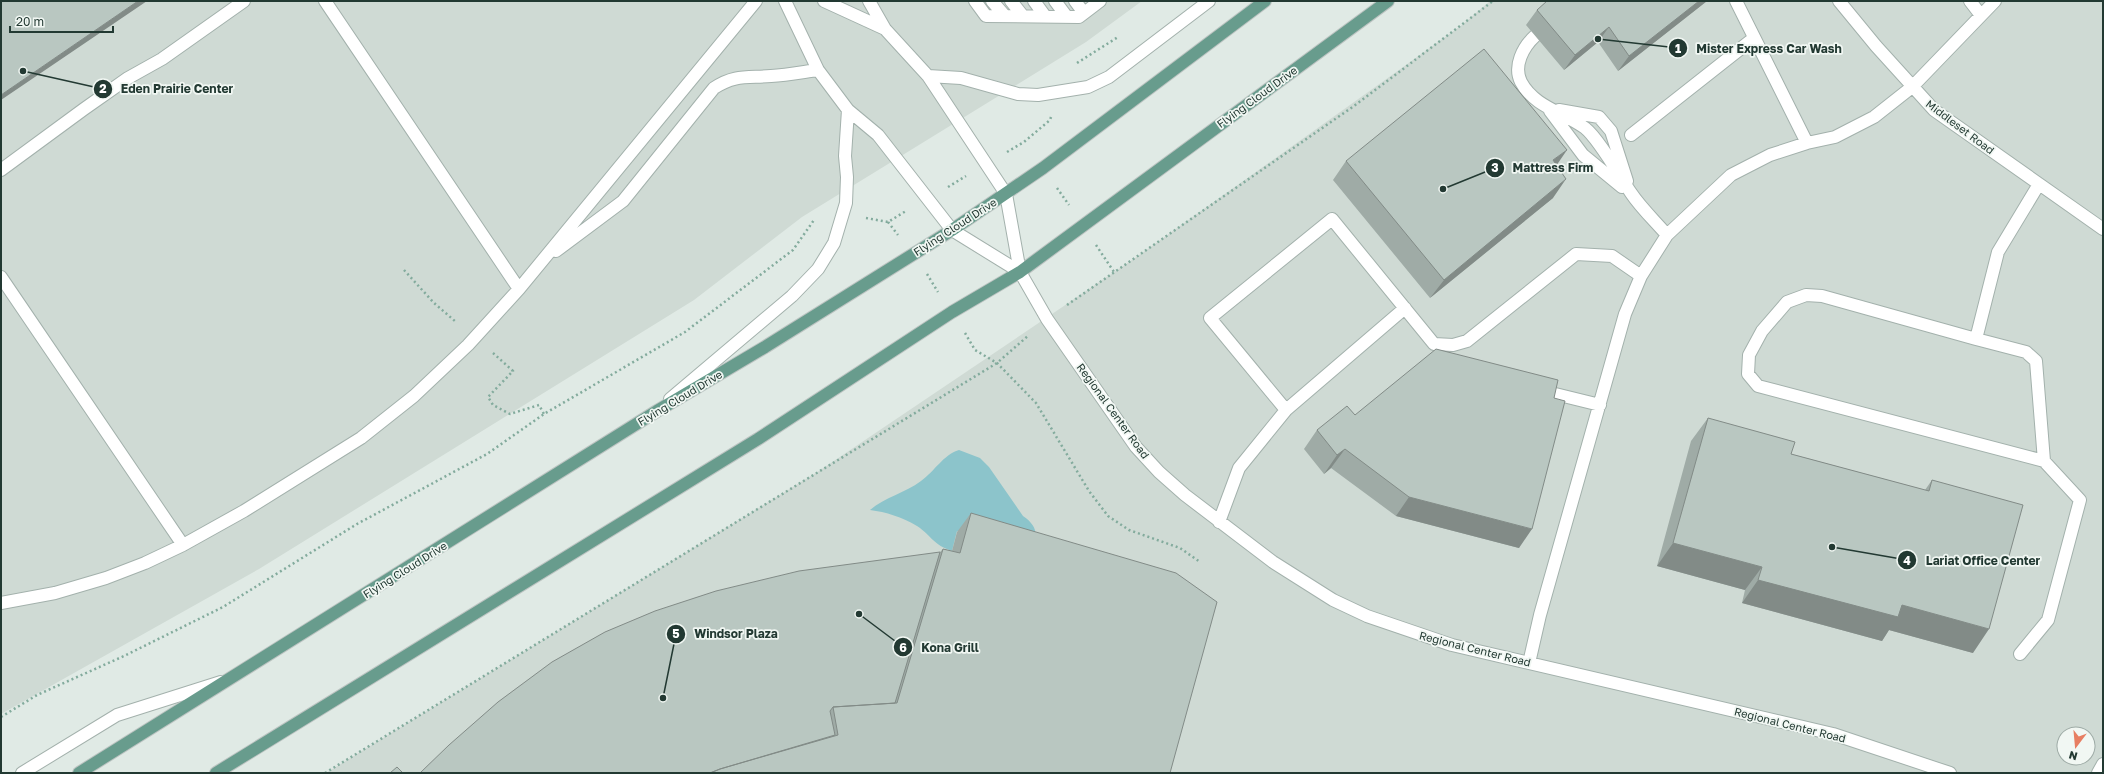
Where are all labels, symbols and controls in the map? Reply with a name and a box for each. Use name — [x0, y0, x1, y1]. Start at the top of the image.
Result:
scale bar — [10, 8, 113, 34]
text: 20 m — [16, 14, 44, 29]
callout: Mister Express Car Wash — [1668, 36, 1850, 60]
text: 1 — [1675, 41, 1681, 56]
text: Mister Express Car Wash — [1696, 41, 1842, 56]
street label: Flying Cloud Drive — [1214, 63, 1299, 130]
callout: Eden Prairie Center — [93, 77, 241, 101]
text: 2 — [99, 81, 107, 96]
text: Eden Prairie Center — [121, 81, 234, 96]
street label: Middleset Road — [1924, 97, 1997, 156]
callout: Mattress Firm — [1485, 156, 1602, 180]
text: 3 — [1491, 160, 1499, 175]
text: Mattress Firm — [1513, 160, 1593, 175]
street label: Flying Cloud Drive — [911, 195, 999, 258]
street label: Regional Center Road — [1074, 361, 1152, 461]
street label: Flying Cloud Drive — [635, 367, 724, 428]
street label: Flying Cloud Drive — [361, 539, 449, 601]
callout: Lariat Office Center — [1897, 548, 2048, 572]
text: 4 — [1903, 553, 1911, 568]
text: Lariat Office Center — [1926, 553, 2041, 568]
callout: Windsor Plaza — [666, 622, 786, 646]
text: 5 — [672, 626, 680, 641]
text: Windsor Plaza — [694, 626, 778, 641]
street label: Regional Center Road — [1418, 628, 1532, 669]
callout: Kona Grill — [893, 635, 987, 659]
text: 6 — [899, 640, 907, 655]
text: Kona Grill — [921, 640, 979, 655]
street label: Regional Center Road — [1733, 704, 1847, 745]
north arrow — [2056, 726, 2096, 766]
text: N — [2067, 749, 2079, 763]

